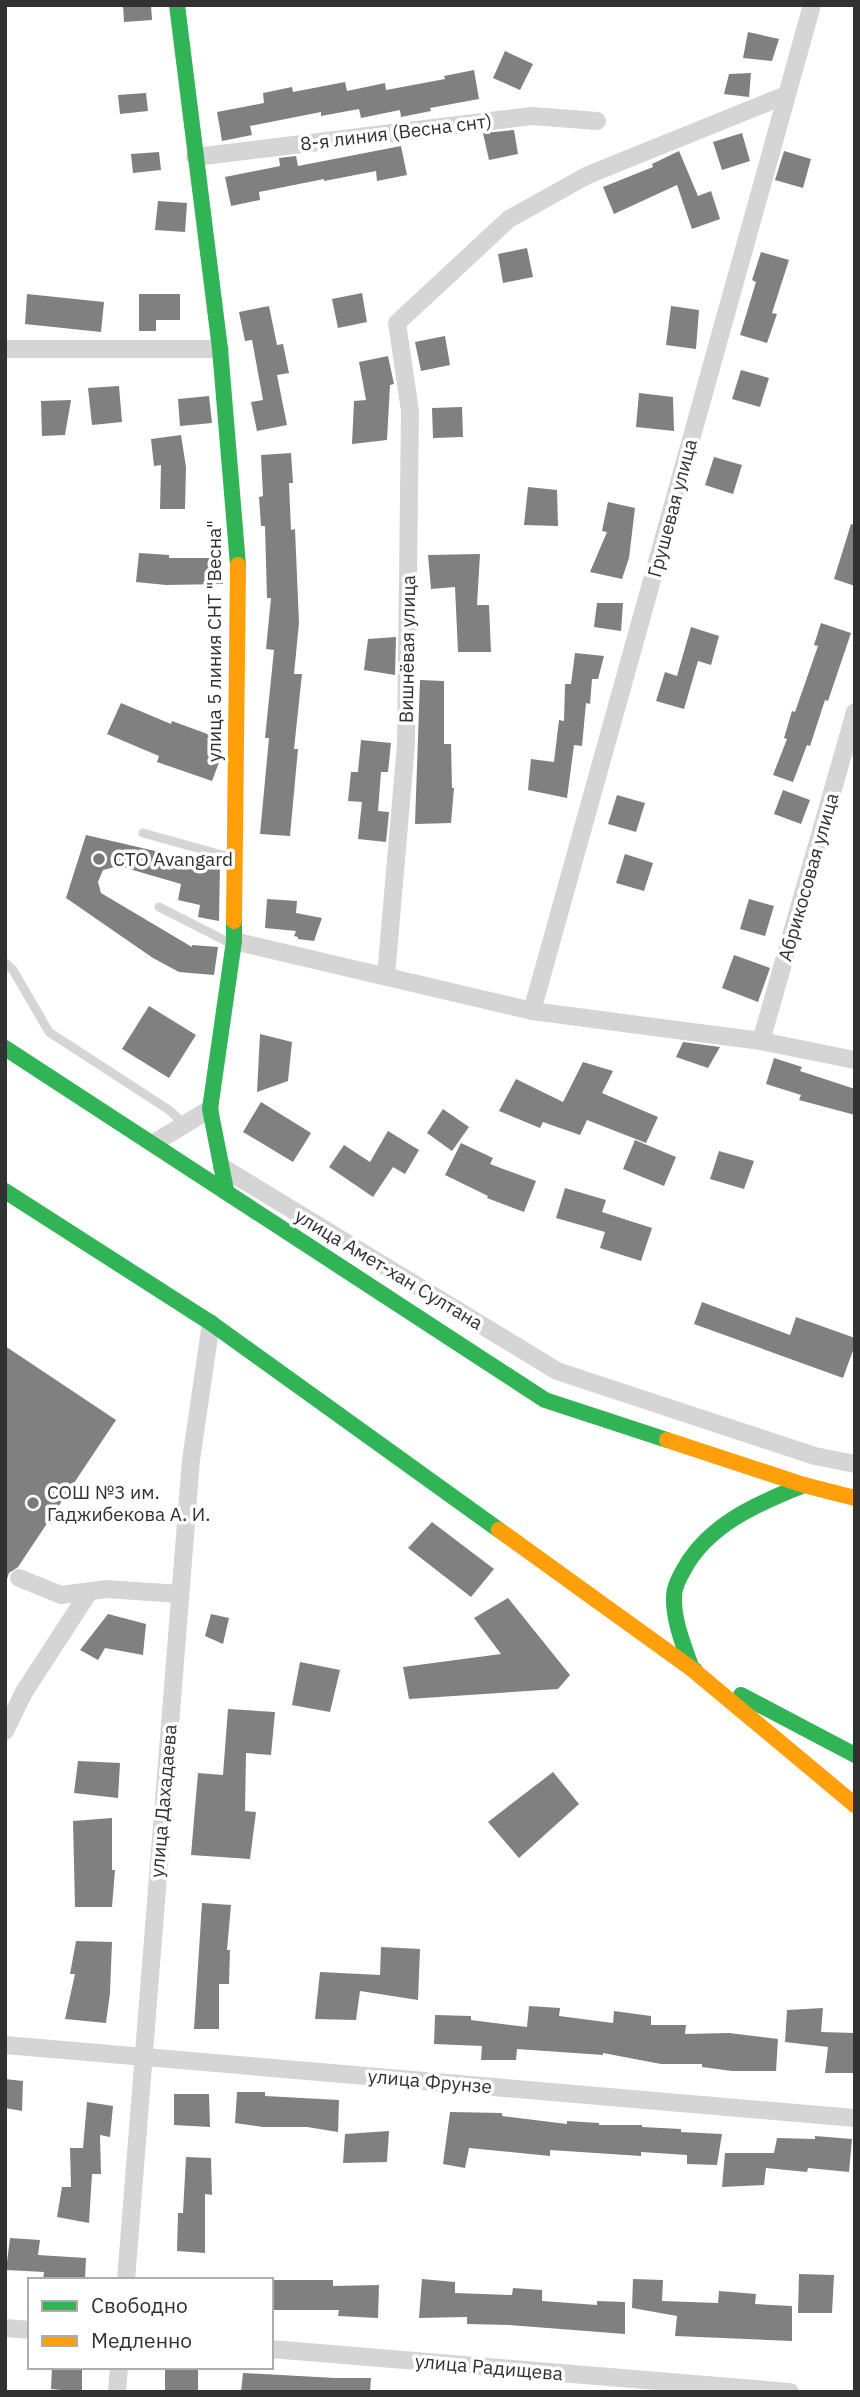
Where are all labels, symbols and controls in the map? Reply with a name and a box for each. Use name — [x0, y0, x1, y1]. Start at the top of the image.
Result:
street label: 8-я линия (Весна снт) — [299, 108, 493, 156]
street label: Грушевая улица — [642, 436, 702, 580]
street label: улица 5 линия СНТ "Весна" — [202, 520, 226, 762]
street label: Вишнёвая улица — [394, 575, 420, 723]
street label: Абрикосовая улица — [773, 790, 843, 964]
place label: СТО Avangard — [113, 847, 233, 871]
marker: СТО Avangard — [91, 851, 107, 867]
street label: улица Амет-хан Султана — [291, 1203, 487, 1335]
place label: СОШ №3 им. Гаджибекова А. И. — [47, 1480, 210, 1526]
marker: СОШ №3 им. Гаджибекова А. И. — [25, 1495, 41, 1511]
street label: улица Дахадаева — [144, 1723, 182, 1879]
street label: улица Фрунзе — [367, 2064, 493, 2098]
legend — [28, 2278, 273, 2369]
text: Свободно — [91, 2291, 188, 2319]
text: Медленно — [91, 2326, 192, 2354]
street label: улица Радищева — [414, 2349, 564, 2385]

